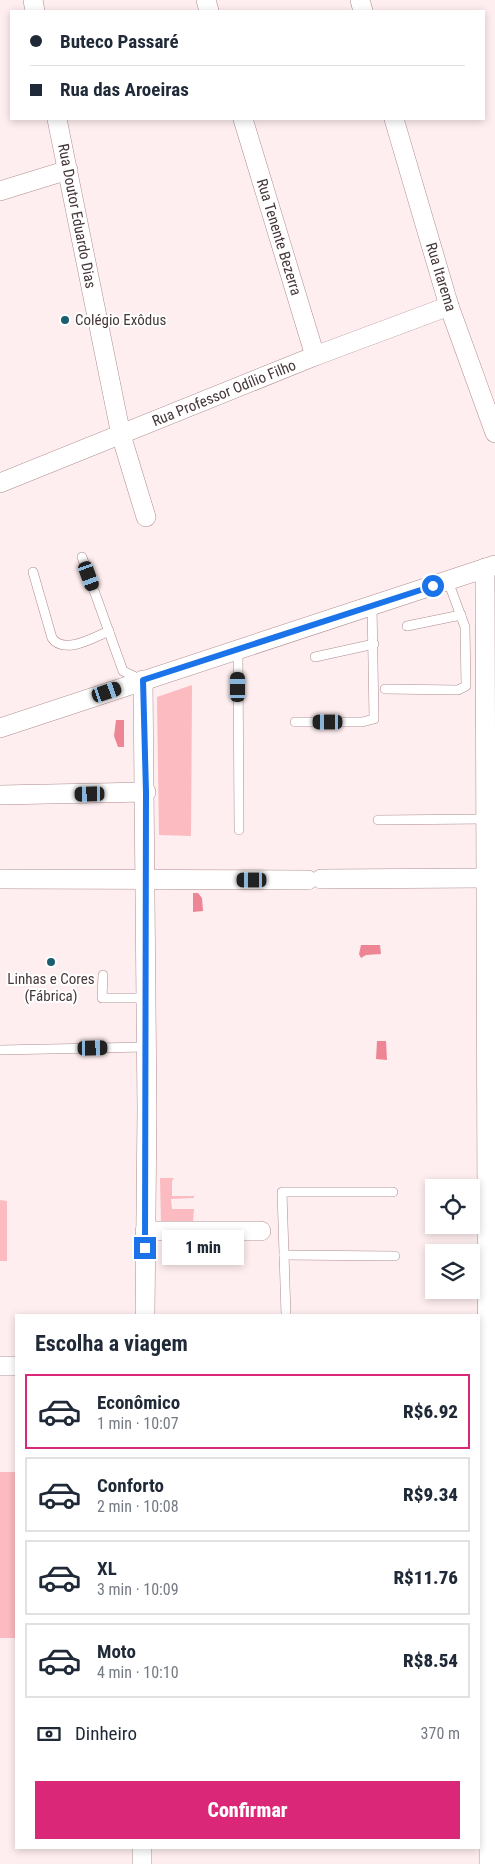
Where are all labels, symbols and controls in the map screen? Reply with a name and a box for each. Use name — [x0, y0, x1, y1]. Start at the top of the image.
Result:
text: Buteco Passaré — [60, 30, 179, 53]
text: Rua das Aroeiras — [60, 78, 189, 101]
street label: Rua Doutor Eduardo Dias — [54, 142, 100, 290]
street label: Rua Tenente Bezerra — [253, 177, 305, 297]
street label: Rua Itarema — [422, 240, 460, 314]
place label: Colégio Exôdus — [75, 311, 166, 329]
marker: Colégio Exôdus — [59, 314, 71, 326]
street label: Rua Professor Odílio Filho — [149, 356, 299, 430]
car — [76, 559, 101, 593]
route start — [422, 575, 444, 597]
car — [230, 672, 245, 702]
car — [90, 680, 123, 704]
car — [313, 715, 343, 730]
car — [74, 786, 105, 802]
car — [237, 873, 267, 888]
marker: Linhas e Cores (Fábrica) — [45, 956, 57, 968]
place label: Linhas e Cores (Fábrica) — [7, 970, 95, 1005]
car — [77, 1040, 108, 1056]
map controls — [425, 1179, 480, 1299]
button: locate — [425, 1179, 480, 1234]
callout: 1 min — [162, 1230, 245, 1266]
route end — [134, 1237, 156, 1259]
text: 1 min — [185, 1238, 221, 1257]
button: layers — [425, 1244, 480, 1299]
text: Escolha a viagem — [35, 1331, 188, 1356]
icon: car — [37, 1389, 82, 1434]
text: Econômico — [97, 1391, 180, 1414]
text: R$6.92 — [403, 1400, 458, 1423]
text: 1 min · 10:07 — [97, 1414, 179, 1433]
icon: car — [37, 1472, 82, 1517]
text: Conforto — [97, 1474, 164, 1497]
text: R$9.34 — [403, 1483, 458, 1506]
text: 2 min · 10:08 — [97, 1497, 179, 1516]
icon: car — [37, 1555, 82, 1600]
text: XL — [97, 1557, 117, 1580]
text: R$11.76 — [393, 1566, 458, 1589]
text: 3 min · 10:09 — [97, 1580, 179, 1599]
icon: car — [37, 1638, 82, 1683]
text: Moto — [97, 1640, 136, 1663]
text: R$8.54 — [403, 1649, 458, 1672]
text: 4 min · 10:10 — [97, 1663, 179, 1682]
icon: cash — [35, 1720, 63, 1748]
text: Dinheiro — [75, 1722, 137, 1745]
text: 370 m — [421, 1724, 460, 1743]
button: Confirmar — [35, 1781, 460, 1839]

